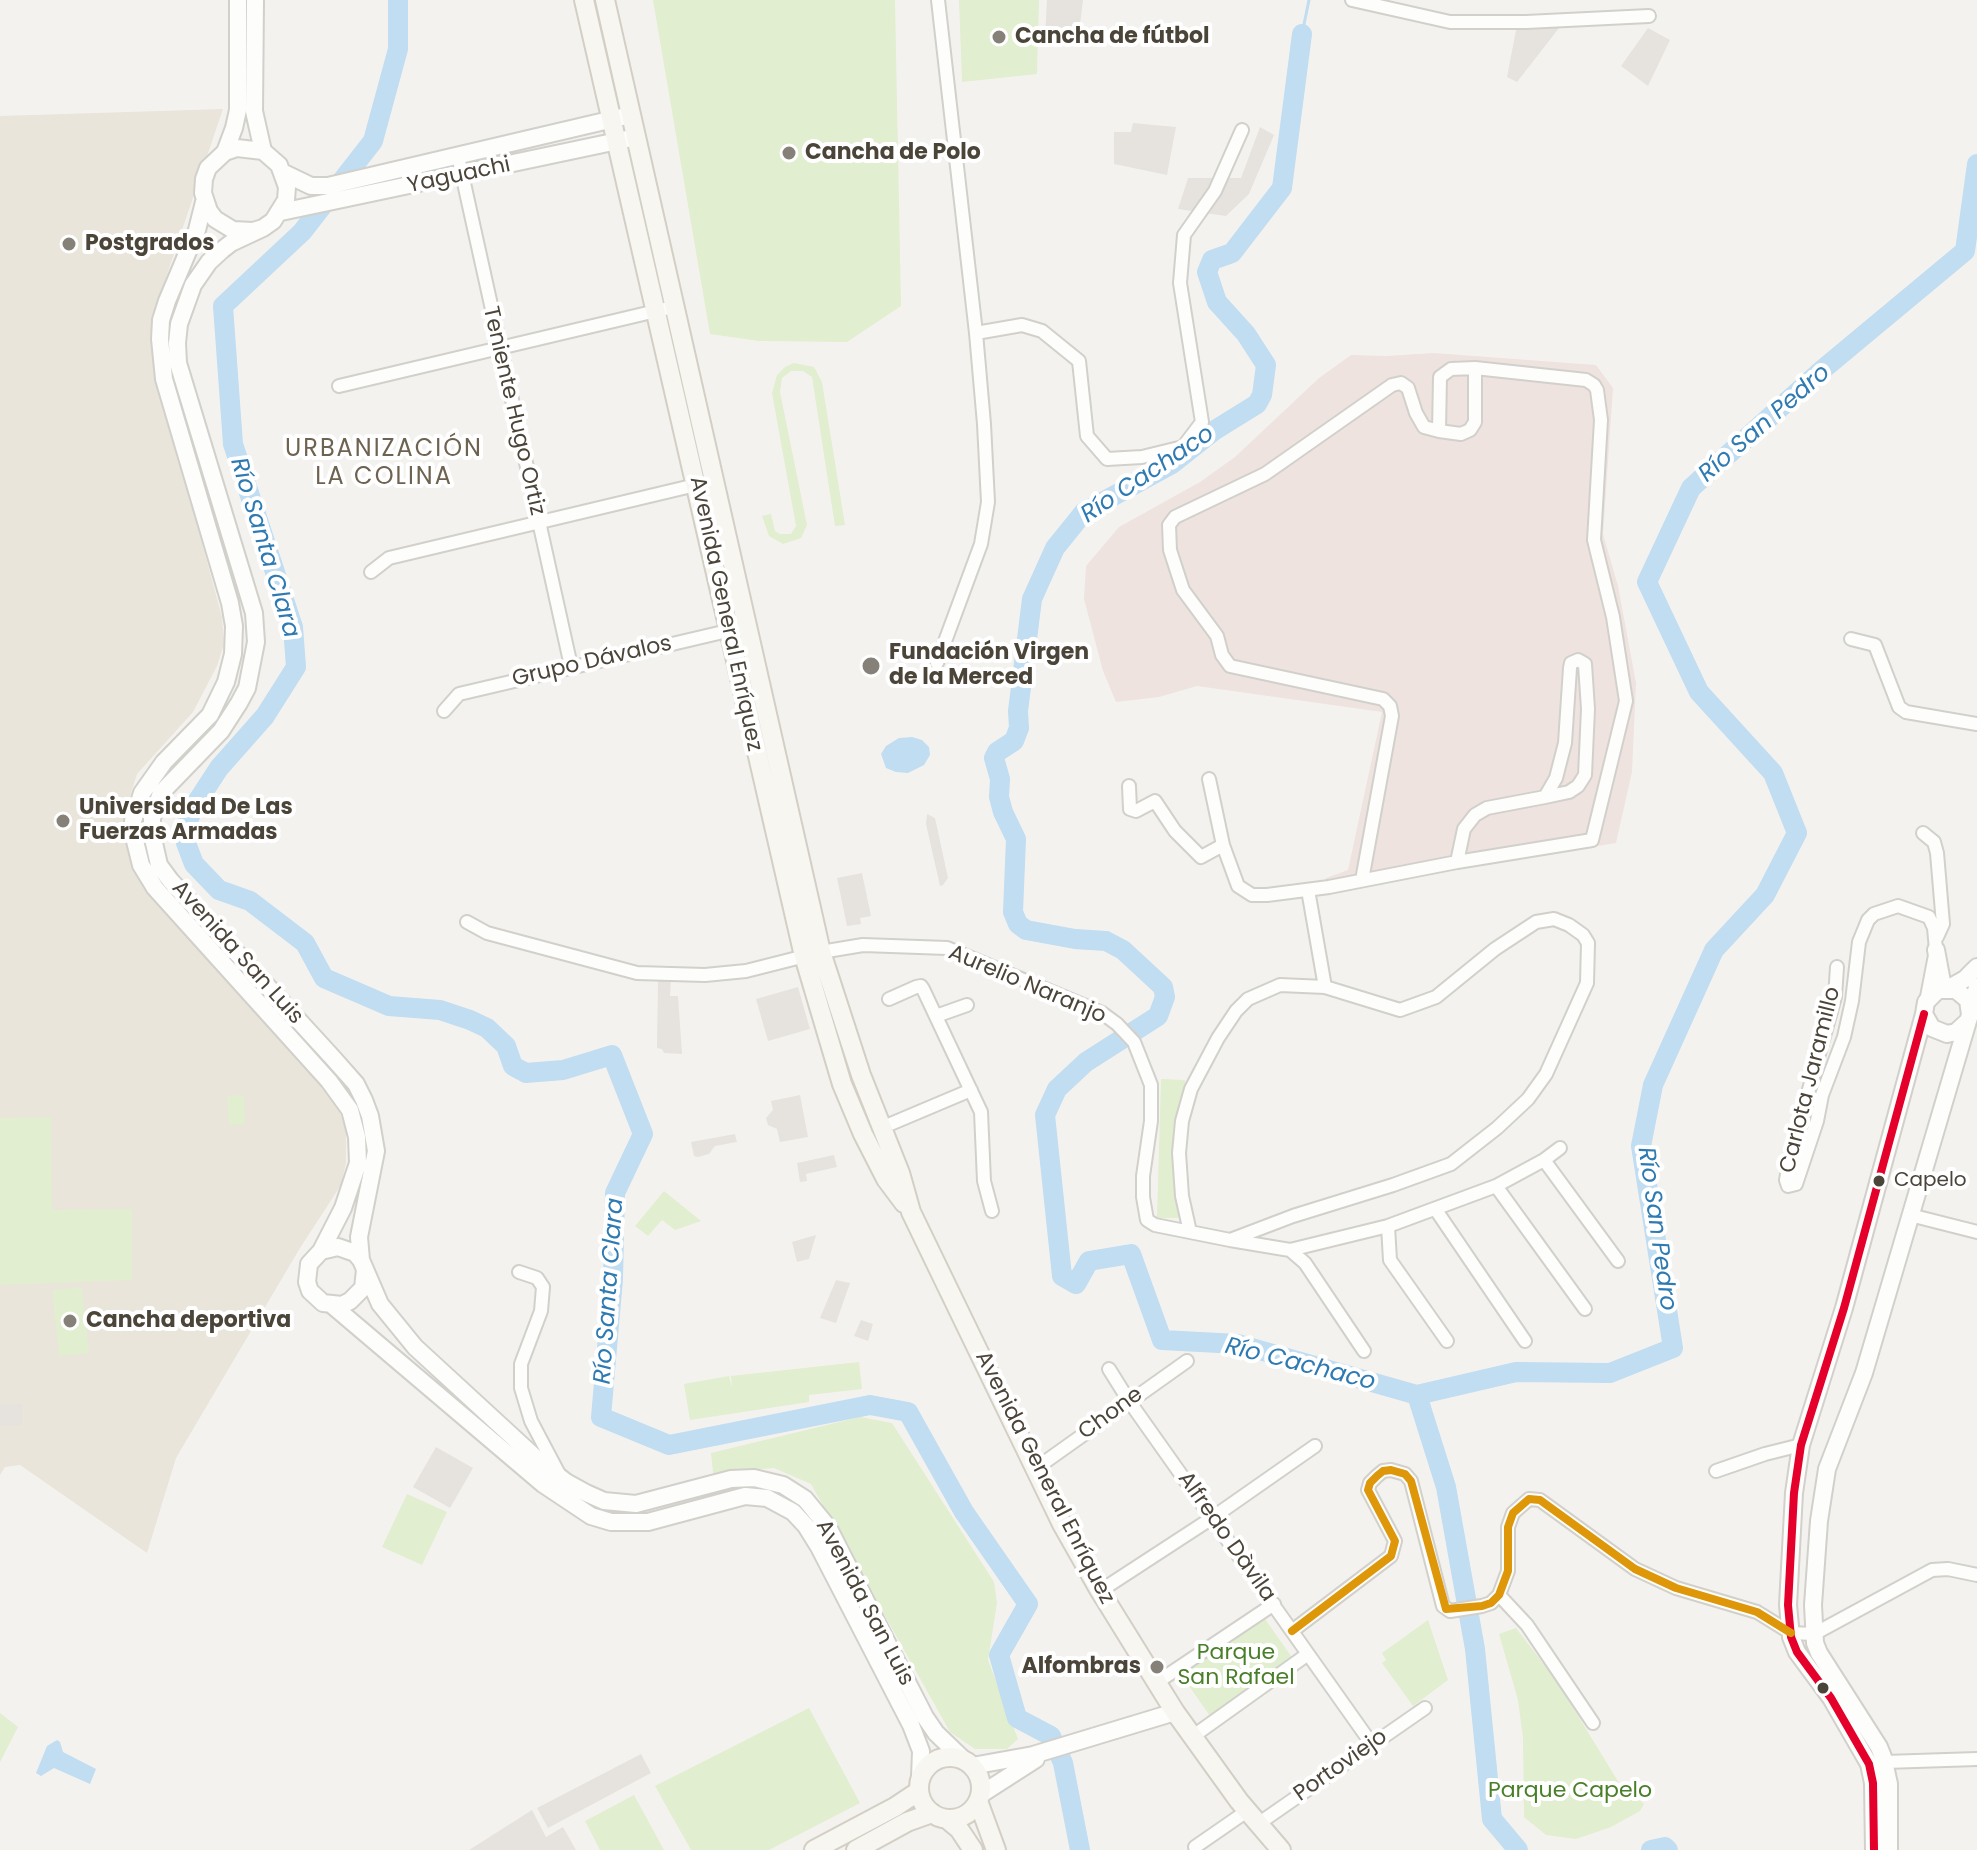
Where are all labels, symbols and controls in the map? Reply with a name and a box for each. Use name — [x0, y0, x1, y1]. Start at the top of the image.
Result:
place label: Cancha de fútbol — [1015, 24, 1210, 50]
marker: Cancha de fútbol — [990, 28, 1008, 46]
place label: Cancha de Polo — [805, 140, 981, 166]
marker: Cancha de Polo — [780, 144, 798, 162]
street label: Yaguachi — [405, 152, 513, 200]
place label: Postgrados — [85, 231, 214, 257]
marker: Postgrados — [60, 235, 78, 253]
street label: Teniente Hugo Ortiz — [476, 304, 550, 518]
water label: Río San Pedro — [1693, 359, 1837, 489]
water label: Río Cachaco — [1076, 420, 1220, 530]
district label: URBANIZACIÓN LA COLINA — [285, 436, 483, 492]
water label: Río Santa Clara — [223, 455, 305, 641]
street label: Avenida General Enríquez — [683, 474, 767, 754]
street label: Grupo Dávalos — [510, 631, 674, 693]
place label: Fundación Virgen de la Merced — [889, 640, 1089, 692]
marker: Fundación Virgen de la Merced — [860, 655, 882, 677]
place label: Universidad De Las Fuerzas Armadas — [79, 795, 293, 846]
marker: Universidad De Las Fuerzas Armadas — [54, 812, 72, 830]
street label: Avenida San Luis — [166, 876, 308, 1030]
street label: Aurelio Naranjo — [944, 940, 1110, 1030]
street label: Carlota Jaramillo — [1775, 984, 1847, 1176]
water label: Río San Pedro — [1630, 1145, 1682, 1313]
place label: Capelo — [1894, 1169, 1967, 1193]
marker: Capelo — [1871, 1173, 1887, 1189]
water label: Río Santa Clara — [589, 1197, 631, 1385]
place label: Cancha deportiva — [86, 1308, 291, 1334]
marker: Cancha deportiva — [61, 1312, 79, 1330]
water label: Río Cachaco — [1222, 1332, 1378, 1398]
street label: Avenida General Enríquez — [969, 1347, 1119, 1609]
street label: Chone — [1074, 1382, 1148, 1446]
street label: Alfredo Dàvila — [1171, 1467, 1281, 1607]
street label: Avenida San Luis — [809, 1516, 919, 1690]
park label: Parque San Rafael — [1177, 1640, 1295, 1692]
place label: Alfombras — [1021, 1654, 1141, 1680]
marker: Alfombras — [1148, 1658, 1166, 1676]
unlabelled marker — [1815, 1680, 1831, 1696]
street label: Portoviejo — [1289, 1724, 1393, 1808]
park label: Parque Capelo — [1488, 1778, 1652, 1804]

